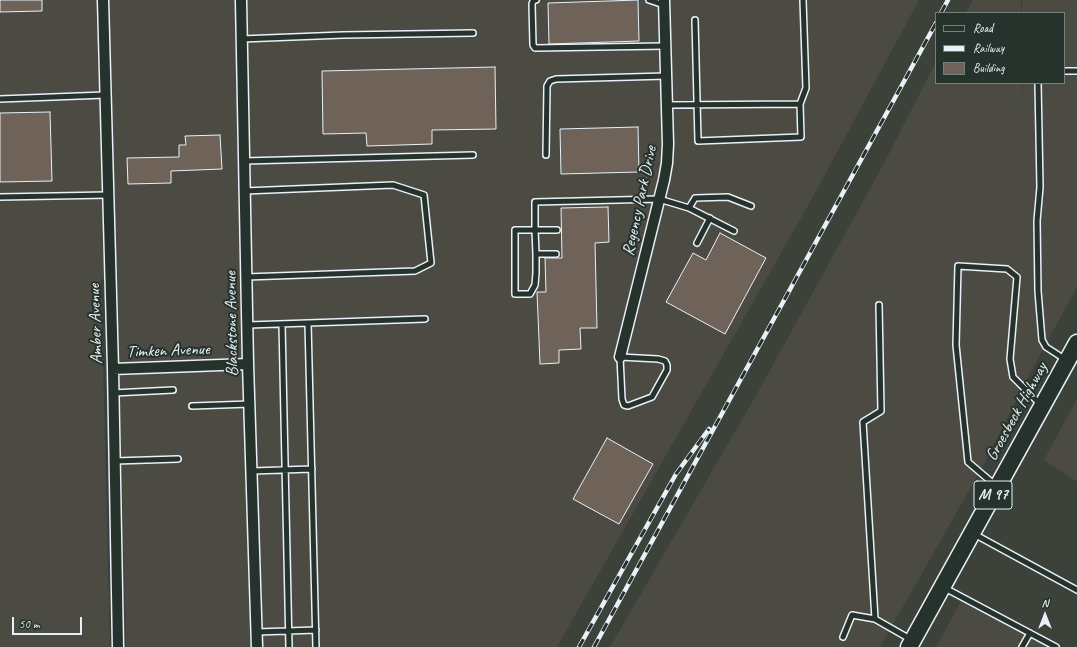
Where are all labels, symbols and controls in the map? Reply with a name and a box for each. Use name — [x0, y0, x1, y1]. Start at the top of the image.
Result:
legend — [935, 12, 1065, 84]
text: Road — [973, 20, 993, 36]
text: Railway — [973, 40, 1004, 56]
text: Building — [973, 60, 1005, 76]
street label: Regency Park Drive — [618, 144, 662, 258]
street label: Blackstone Avenue — [221, 271, 243, 377]
street label: Amber Avenue — [84, 284, 108, 364]
street label: Timken Avenue — [126, 339, 210, 363]
street label: Groesbeck Highway — [982, 359, 1052, 465]
road number: M 97 — [974, 481, 1012, 509]
north arrow — [1025, 595, 1065, 635]
text: N — [1042, 596, 1048, 610]
scale bar — [14, 609, 84, 635]
text: 50 m — [19, 616, 39, 632]

